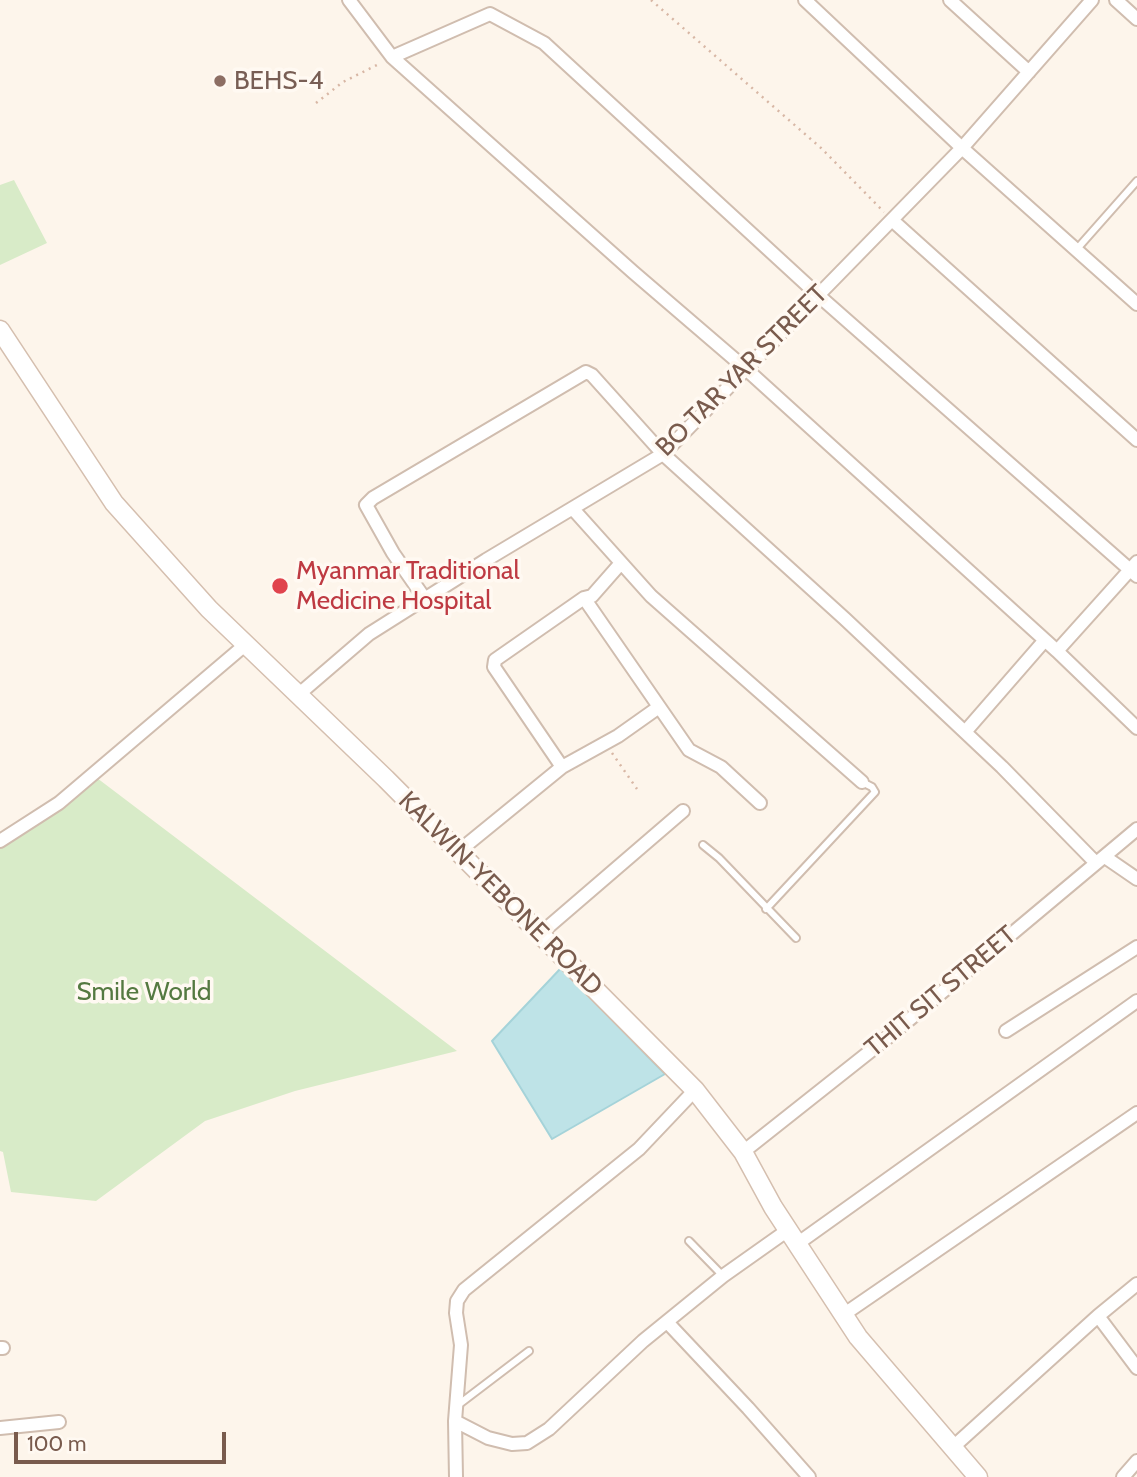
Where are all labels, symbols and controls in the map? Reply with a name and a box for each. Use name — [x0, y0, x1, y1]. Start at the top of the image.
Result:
place label: BEHS-4 — [234, 65, 324, 97]
marker: BEHS-4 — [212, 73, 228, 89]
street label: BO TAR YAR STREET — [650, 279, 834, 463]
place label: Myanmar Traditional Medicine Hospital — [296, 555, 520, 616]
marker: Myanmar Traditional Medicine Hospital — [270, 576, 290, 596]
street label: KALWIN-YEBONE ROAD — [392, 786, 608, 1002]
street label: THIT SIT STREET — [859, 920, 1023, 1064]
park label: Smile World — [76, 976, 212, 1008]
scale bar — [18, 1418, 229, 1462]
text: 100 m — [27, 1431, 86, 1456]

